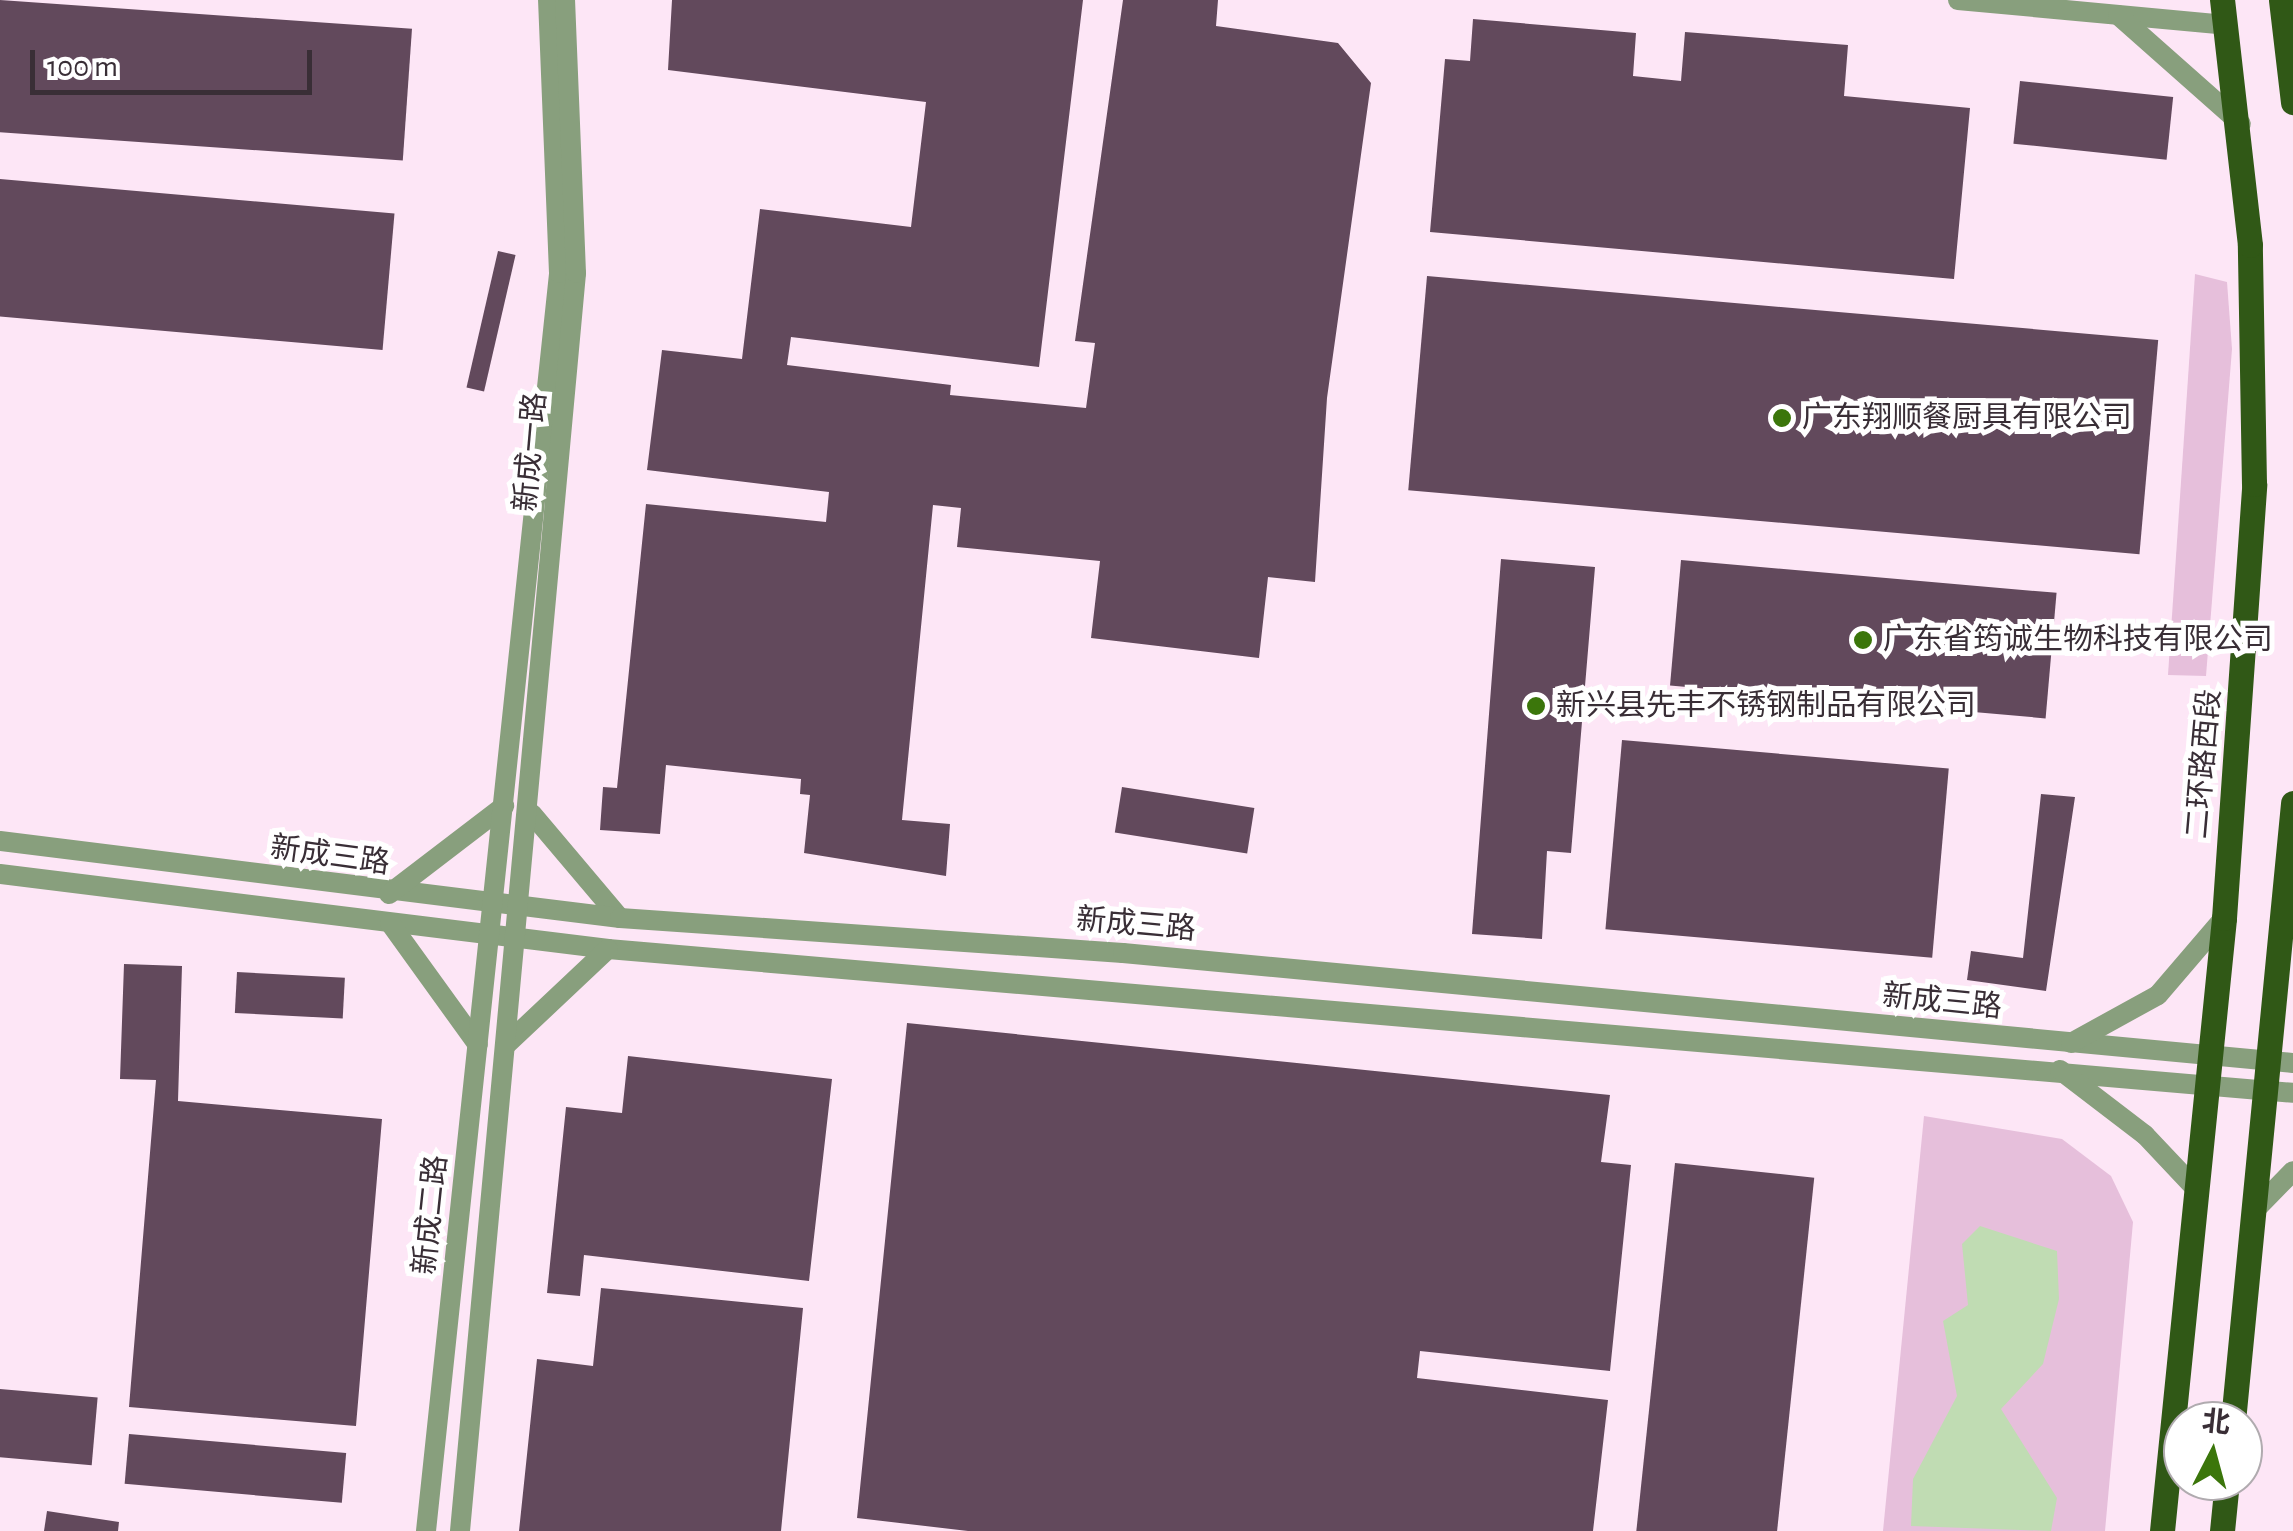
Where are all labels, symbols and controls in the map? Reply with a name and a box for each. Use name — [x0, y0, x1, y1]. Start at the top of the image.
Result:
scale bar — [35, 30, 318, 92]
text: 100 m — [47, 52, 118, 82]
street label: 新成一路 — [508, 391, 554, 513]
place label: 广东翔顺餐厨具有限公司 — [1802, 400, 2132, 436]
marker: 广东翔顺餐厨具有限公司 — [1771, 407, 1793, 429]
place label: 广东省筠诚生物科技有限公司 — [1883, 622, 2273, 658]
marker: 广东省筠诚生物科技有限公司 — [1852, 629, 1874, 651]
place label: 新兴县先丰不锈钢制品有限公司 — [1556, 688, 1976, 724]
street label: 二环路西段 — [2180, 688, 2228, 840]
marker: 新兴县先丰不锈钢制品有限公司 — [1525, 695, 1547, 717]
street label: 新成三路 — [268, 830, 392, 882]
street label: 新成三路 — [1075, 902, 1197, 948]
street label: 新成三路 — [1880, 978, 2004, 1026]
street label: 新成二路 — [407, 1153, 455, 1277]
north arrow — [2163, 1401, 2263, 1501]
text: 北 — [2201, 1408, 2231, 1439]

